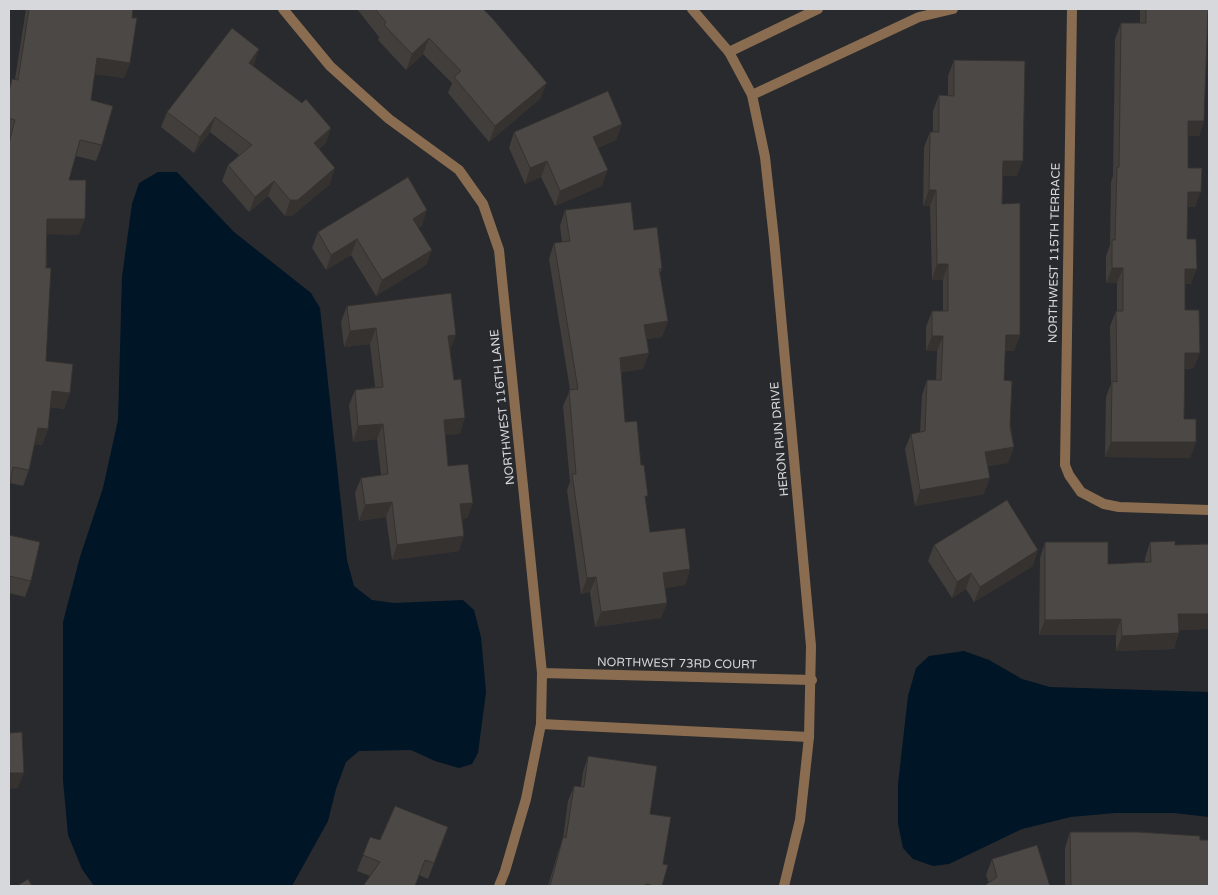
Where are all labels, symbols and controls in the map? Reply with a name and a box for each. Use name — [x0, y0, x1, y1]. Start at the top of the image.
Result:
street label: NORTHWEST 115TH TERRACE — [1046, 163, 1064, 343]
street label: NORTHWEST 116TH LANE — [488, 328, 518, 486]
street label: HERON RUN DRIVE — [768, 381, 792, 497]
street label: NORTHWEST 73RD COURT — [597, 655, 757, 673]

